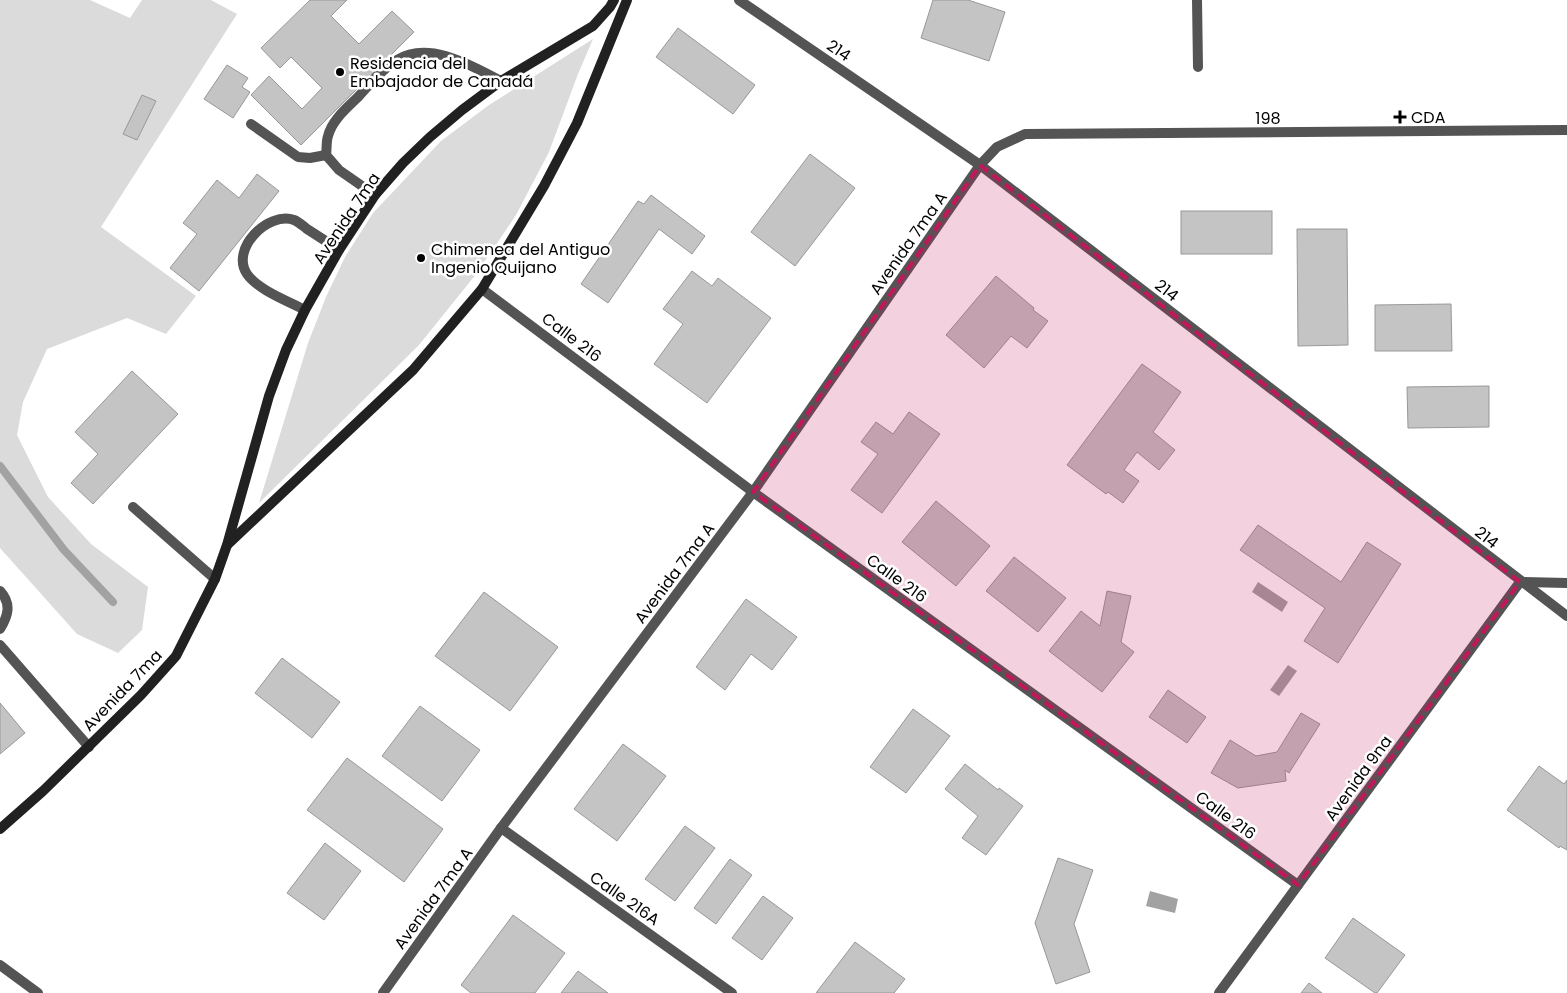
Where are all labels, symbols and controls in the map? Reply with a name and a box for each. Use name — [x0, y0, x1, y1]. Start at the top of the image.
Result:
street label: 214 — [822, 34, 855, 67]
place label: Residencia del Embajador de Canadá — [350, 52, 533, 93]
marker: Residencia del Embajador de Canadá — [334, 66, 346, 78]
place label: CDA — [1411, 106, 1446, 129]
street label: 198 — [1255, 107, 1281, 130]
marker: CDA — [1393, 110, 1407, 124]
street label: Avenida 7ma — [307, 168, 386, 269]
street label: Avenida 7ma A — [864, 187, 953, 299]
place label: Chimenea del Antiguo Ingenio Quijano — [431, 238, 610, 279]
marker: Chimenea del Antiguo Ingenio Quijano — [415, 252, 427, 264]
street label: 214 — [1150, 274, 1183, 307]
street label: Calle 216 — [537, 307, 606, 368]
street label: Avenida 7ma A — [629, 518, 720, 628]
street label: 214 — [1470, 521, 1503, 554]
street label: Calle 216 — [862, 549, 932, 608]
street label: Avenida 7ma — [77, 644, 167, 736]
street label: Avenida 9na — [1319, 731, 1397, 826]
street label: Calle 216 — [1191, 786, 1261, 845]
street label: Avenida 7ma A — [389, 842, 478, 954]
street label: Calle 216A — [585, 866, 664, 931]

